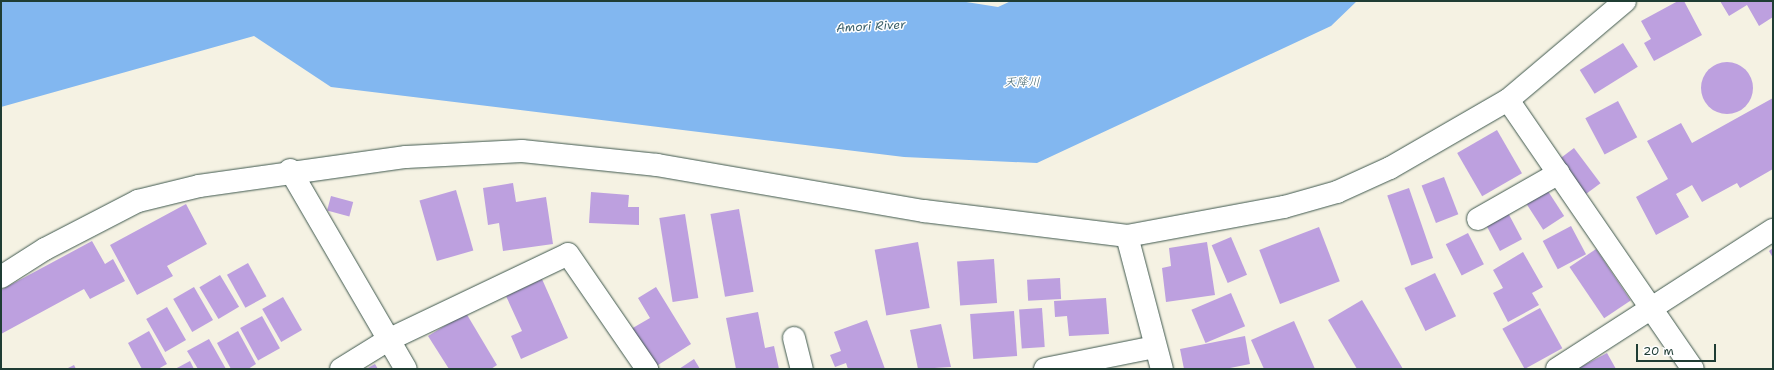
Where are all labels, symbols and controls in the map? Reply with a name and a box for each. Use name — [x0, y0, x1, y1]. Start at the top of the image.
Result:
water label: Amori River — [836, 18, 906, 36]
water label: 天降川 — [1004, 76, 1040, 90]
scale bar — [1638, 336, 1718, 362]
text: 20 m — [1643, 343, 1674, 359]

